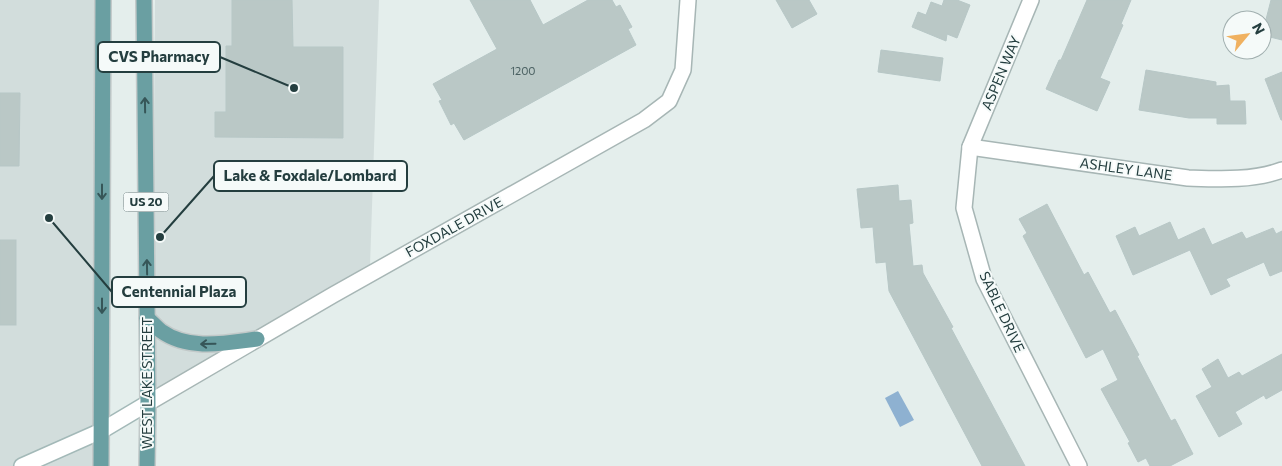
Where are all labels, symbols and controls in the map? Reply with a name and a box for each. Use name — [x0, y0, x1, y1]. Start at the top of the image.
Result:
north arrow — [1222, 10, 1272, 60]
text: N — [1249, 20, 1269, 37]
street label: ASPEN WAY — [977, 33, 1024, 113]
callout: CVS Pharmacy — [98, 42, 220, 72]
text: CVS Pharmacy — [108, 47, 210, 65]
house number: 1200 — [510, 64, 536, 77]
one-way arrow — [140, 97, 150, 113]
street label: ASHLEY LANE — [1079, 154, 1173, 183]
callout: Lake & Foxdale/Lombard — [214, 161, 407, 191]
text: Lake & Foxdale/Lombard — [224, 166, 396, 184]
one-way arrow — [97, 184, 107, 200]
road number: US 20 — [124, 192, 168, 212]
street label: FOXDALE DRIVE — [402, 193, 505, 260]
one-way arrow — [142, 259, 152, 276]
street label: SABLE DRIVE — [976, 269, 1029, 355]
callout: Centennial Plaza — [112, 277, 246, 307]
text: Centennial Plaza — [122, 282, 236, 300]
one-way arrow — [97, 297, 107, 313]
street label: WEST LAKE STREET — [138, 317, 155, 449]
one-way arrow — [201, 339, 217, 348]

